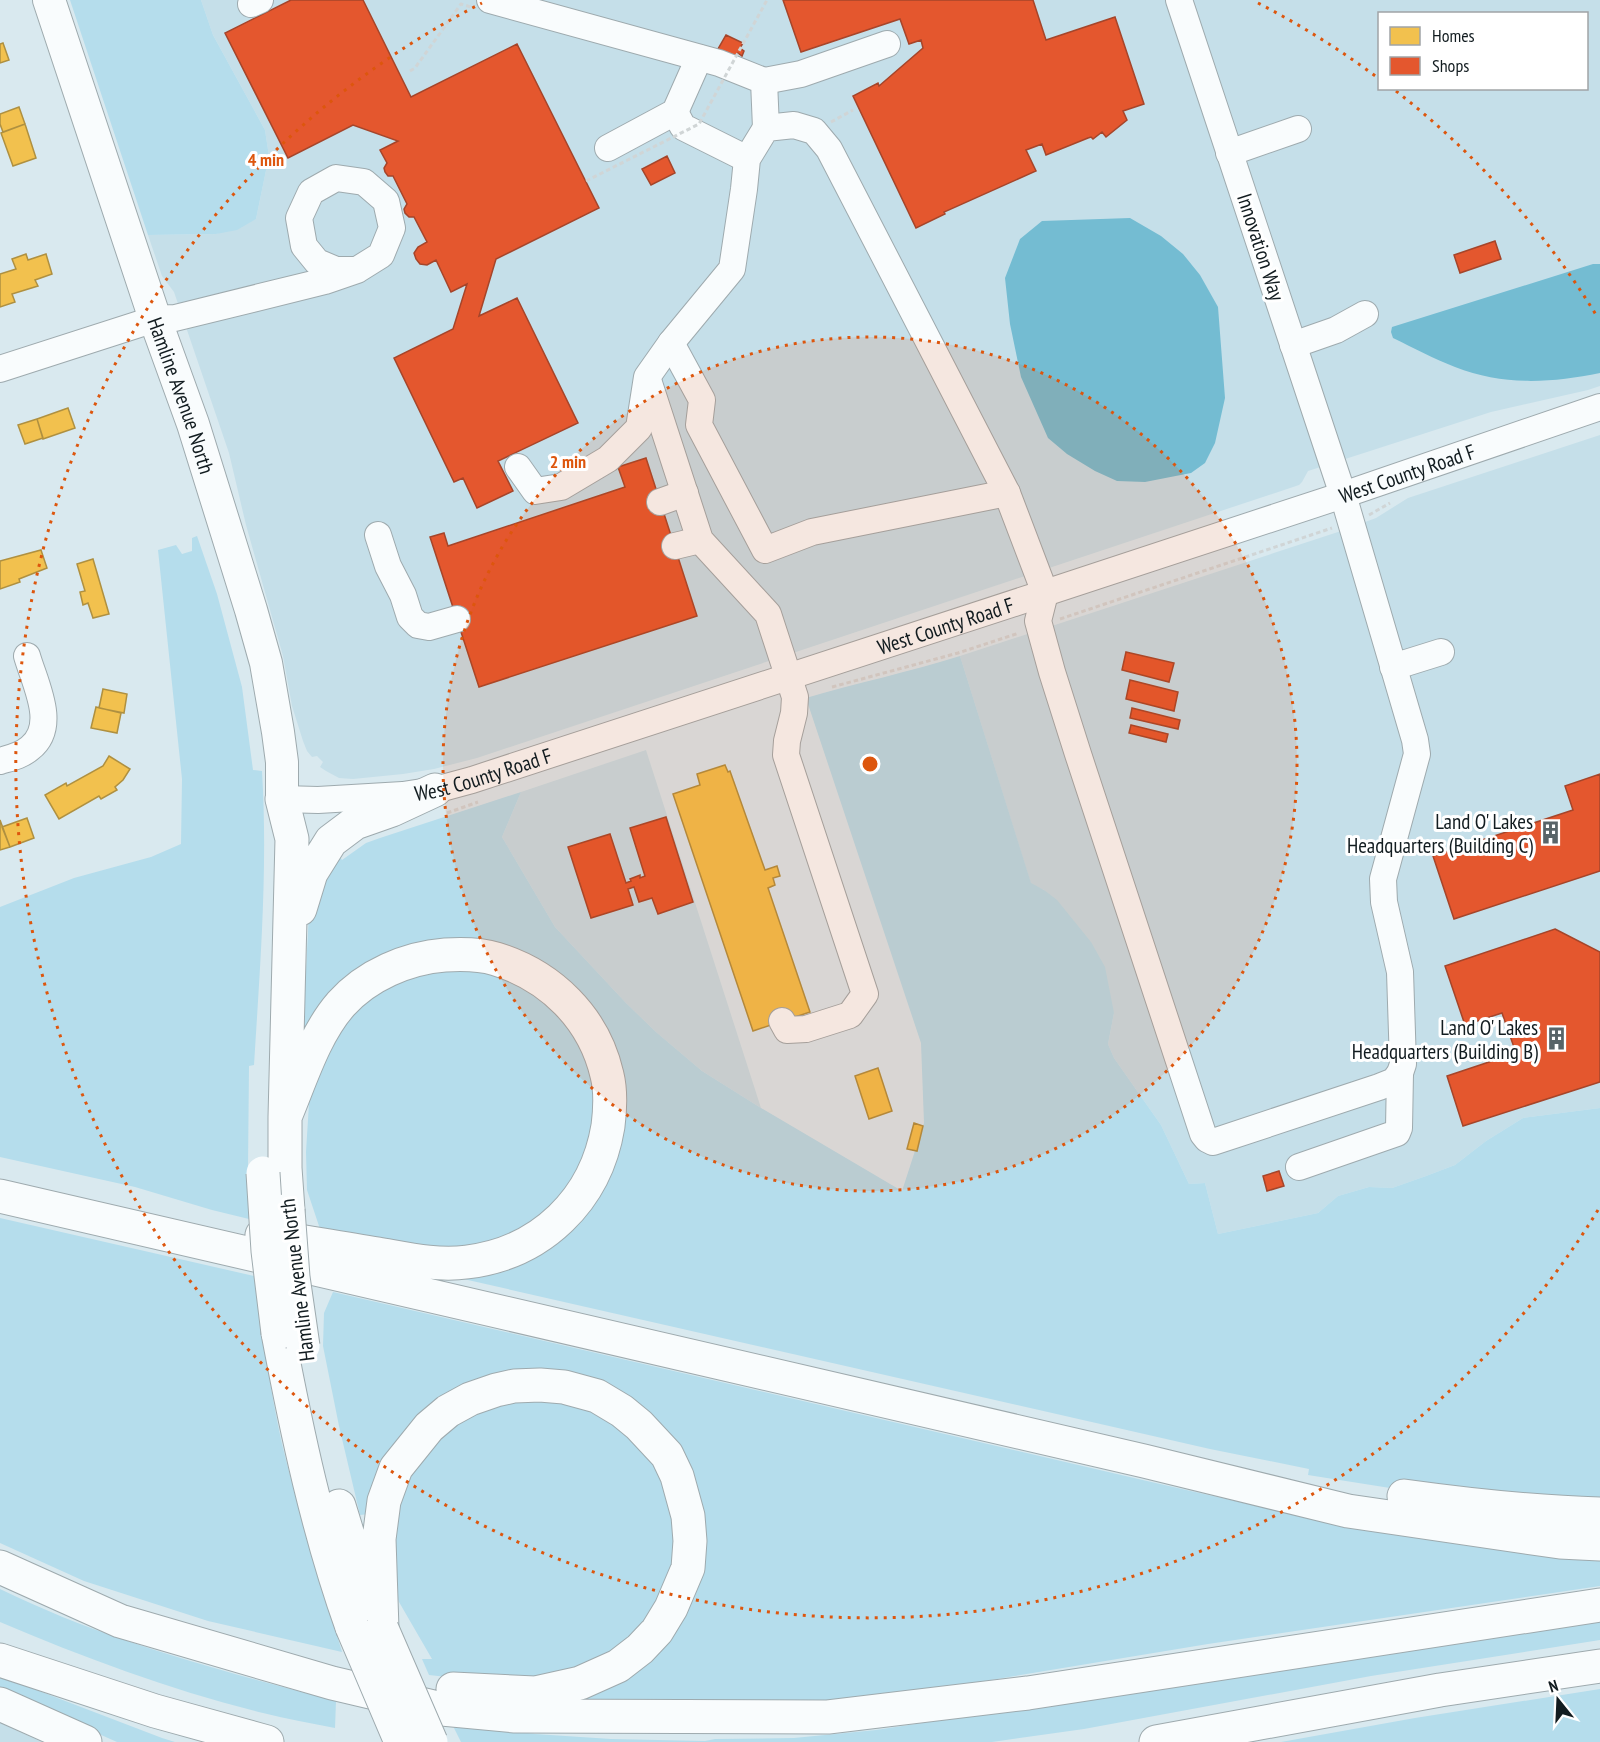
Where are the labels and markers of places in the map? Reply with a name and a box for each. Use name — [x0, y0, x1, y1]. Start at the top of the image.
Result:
centre of rings — [860, 754, 880, 774]
place label: Land O' Lakes Headquarters (Building C) — [1347, 808, 1533, 859]
building icon: Land O' Lakes Headquarters (Building C) — [1538, 820, 1564, 846]
place label: Land O' Lakes Headquarters (Building B) — [1352, 1014, 1538, 1065]
building icon: Land O' Lakes Headquarters (Building B) — [1543, 1026, 1569, 1052]

